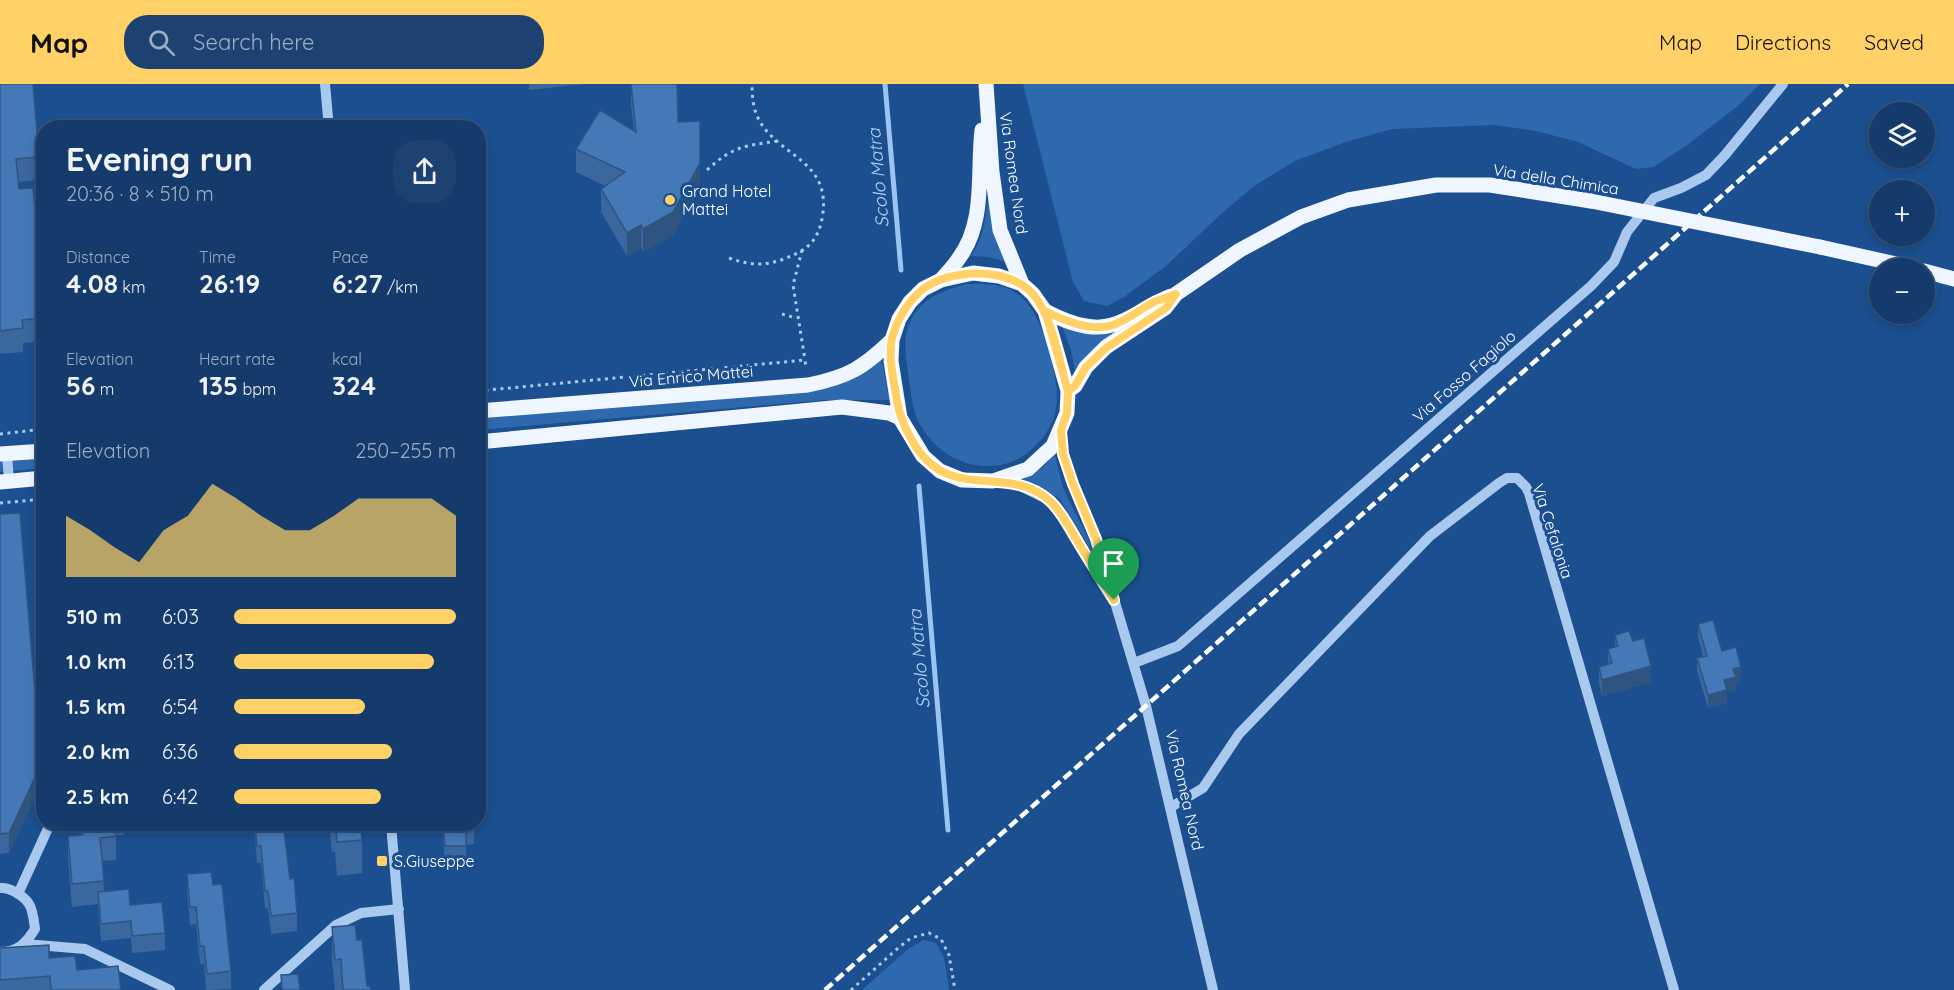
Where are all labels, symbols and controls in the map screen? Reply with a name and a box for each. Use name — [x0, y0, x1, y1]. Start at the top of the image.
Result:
search box — [124, 15, 544, 69]
text: Map — [30, 25, 88, 60]
icon: search — [145, 26, 178, 59]
text: Search here — [193, 28, 315, 56]
text: Map — [1659, 29, 1702, 55]
text: Directions — [1735, 29, 1831, 55]
text: Saved — [1864, 29, 1924, 55]
map controls — [1869, 102, 1935, 324]
button: layers — [1869, 102, 1935, 168]
street label: Via Romea Nord — [996, 111, 1032, 235]
water label: Scolo Matra — [862, 126, 894, 229]
text: Evening run — [66, 138, 253, 179]
button: share — [393, 140, 456, 203]
street label: Via della Chimica — [1492, 159, 1620, 199]
button: + — [1869, 180, 1935, 246]
text: 20:36 · 8 × 510 m — [66, 181, 214, 206]
place label: Grand Hotel Mattei — [682, 181, 771, 219]
marker: Grand Hotel Mattei — [663, 193, 677, 207]
text: Distance — [66, 247, 130, 267]
text: Time — [199, 247, 236, 267]
text: Pace — [332, 247, 368, 267]
button: − — [1869, 258, 1935, 324]
text: 4.08 — [66, 267, 118, 300]
text: 26:19 — [199, 267, 260, 300]
text: 6:27 — [332, 267, 383, 300]
text: km — [118, 277, 146, 297]
text: /km — [383, 277, 418, 297]
street label: Via Fosso Fagiolo — [1408, 326, 1520, 426]
text: Elevation — [66, 349, 133, 369]
text: Heart rate — [199, 349, 275, 369]
text: kcal — [332, 349, 362, 369]
street label: Via Enrico Mattei — [628, 361, 754, 391]
text: 56 — [66, 369, 95, 402]
text: 135 — [199, 369, 238, 402]
text: 324 — [332, 369, 376, 402]
text: m — [95, 379, 114, 399]
text: bpm — [238, 379, 276, 399]
text: Elevation — [66, 438, 150, 463]
text: 250–255 m — [355, 438, 456, 463]
street label: Via Cefalonia — [1528, 481, 1578, 581]
pin — [1088, 538, 1139, 600]
icon: arrive — [1097, 547, 1130, 580]
text: 510 m — [66, 604, 122, 629]
text: 6:03 — [162, 604, 199, 629]
water label: Scolo Matra — [903, 607, 935, 710]
text: 1.0 km — [66, 649, 126, 674]
text: 6:13 — [162, 649, 194, 674]
text: 1.5 km — [66, 694, 126, 719]
text: 6:54 — [162, 694, 198, 719]
street label: Via Romea Nord — [1161, 728, 1209, 852]
text: 2.0 km — [66, 739, 130, 764]
text: 6:36 — [162, 739, 198, 764]
text: 2.5 km — [66, 784, 129, 809]
text: 6:42 — [162, 784, 198, 809]
place label: S.Giuseppe — [394, 851, 475, 871]
marker: S.Giuseppe — [375, 854, 389, 868]

